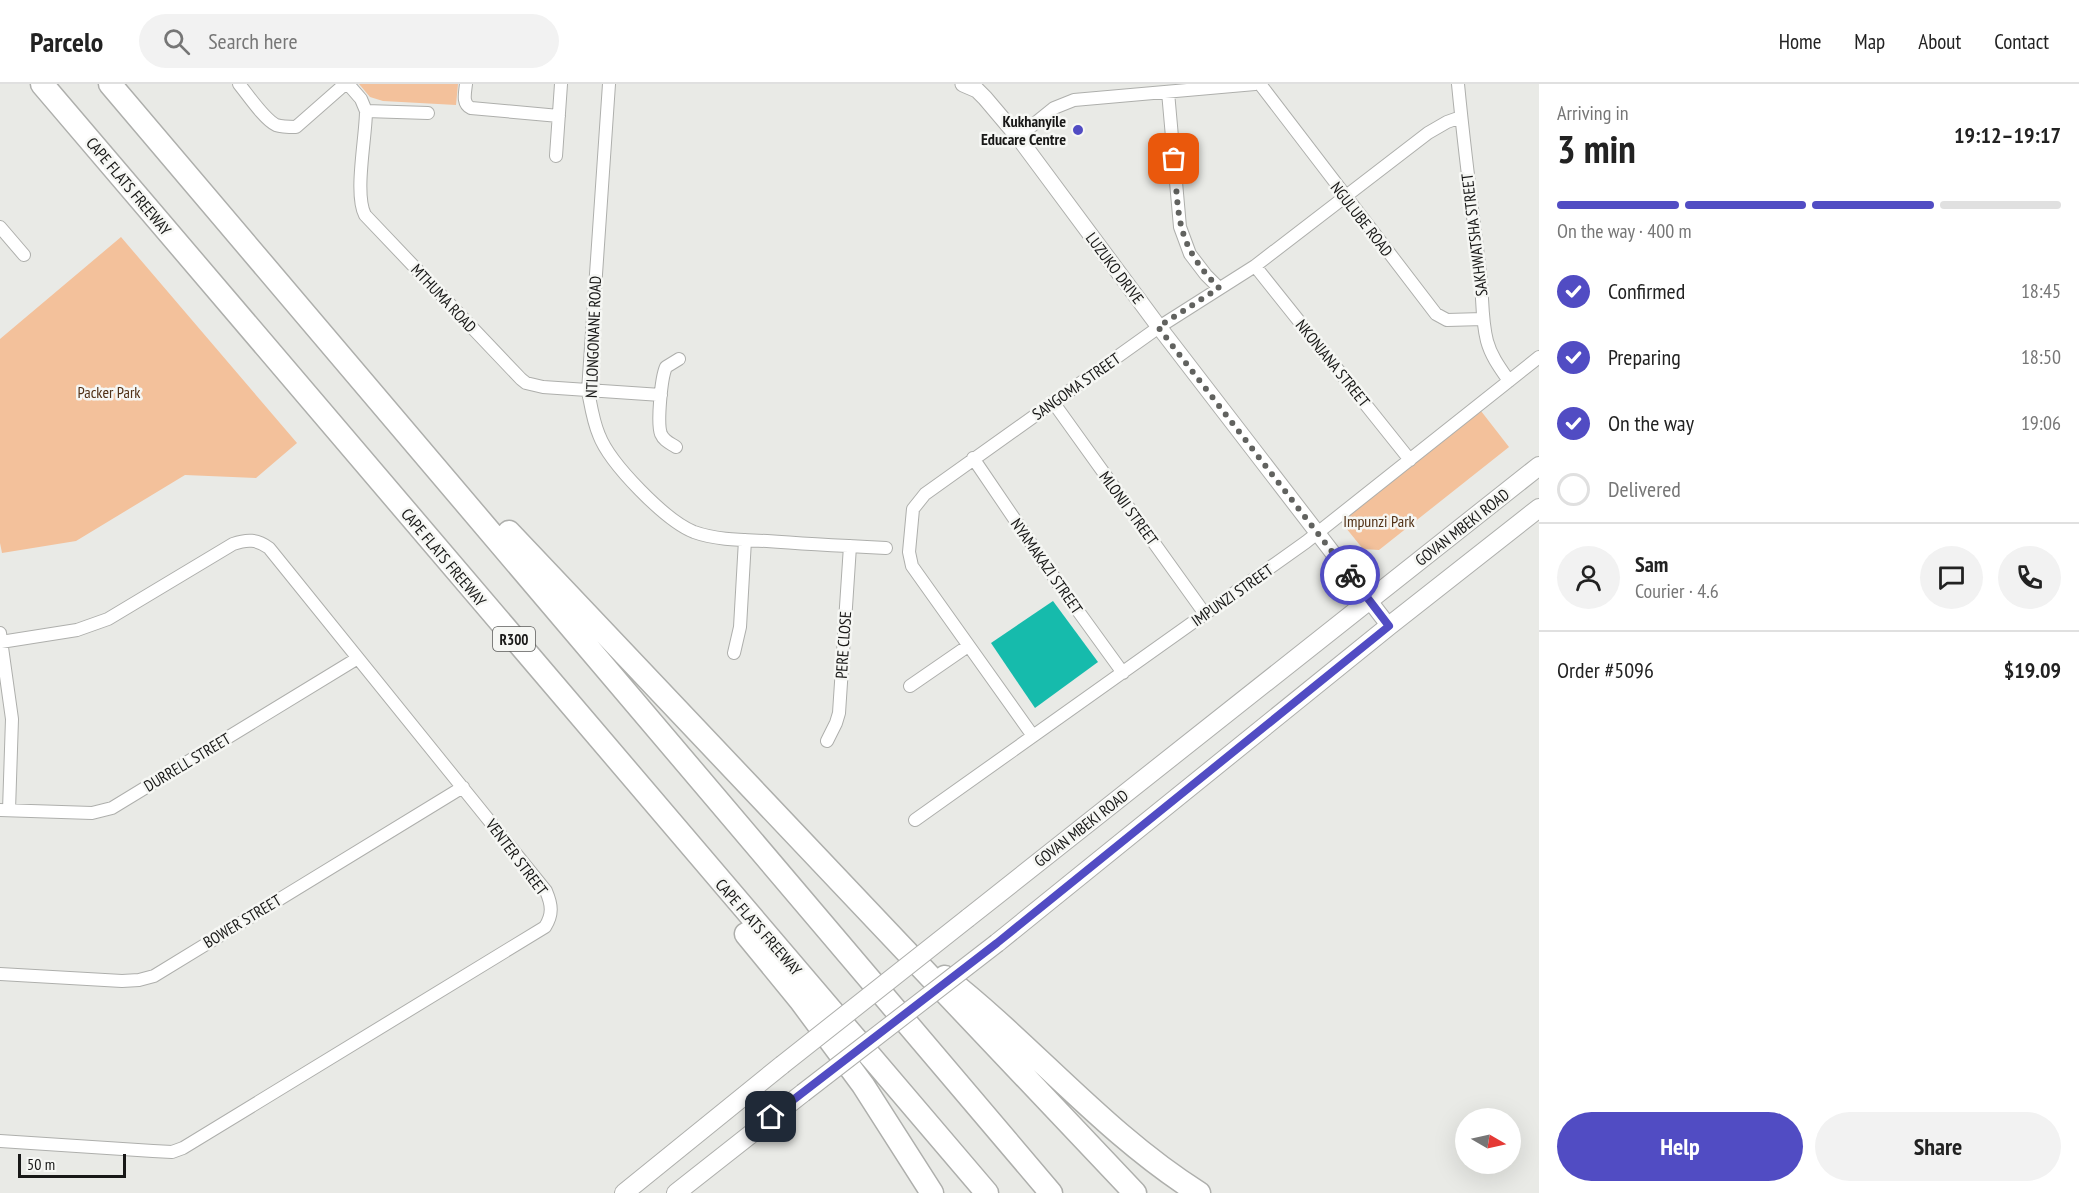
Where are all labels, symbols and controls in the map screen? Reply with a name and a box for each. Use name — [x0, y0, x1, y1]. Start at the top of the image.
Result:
search box — [139, 14, 559, 68]
text: Parcelo — [30, 23, 103, 60]
icon: search — [160, 25, 193, 58]
text: Search here — [208, 27, 298, 55]
text: Home — [1779, 28, 1821, 55]
text: Map — [1854, 28, 1885, 55]
text: About — [1918, 28, 1961, 55]
text: Contact — [1994, 28, 2049, 55]
text: Arriving in — [1557, 100, 1629, 126]
place label: Kukhanyile Educare Centre — [981, 111, 1066, 149]
text: 19:12–19:17 — [1954, 121, 2061, 149]
marker: Kukhanyile Educare Centre — [1071, 123, 1085, 137]
text: 3 min — [1557, 123, 1636, 174]
street label: CAPE FLATS FREEWAY — [82, 133, 176, 240]
pin — [1148, 133, 1199, 184]
icon: bag — [1157, 142, 1190, 175]
street label: SAKHWATSHA STREET — [1457, 172, 1491, 298]
street label: NGULUBE ROAD — [1327, 178, 1397, 260]
text: On the way · 400 m — [1557, 218, 1692, 244]
street label: LUZUKO DRIVE — [1082, 228, 1148, 308]
street label: MTHUMA ROAD — [407, 260, 481, 336]
icon: check — [1557, 275, 1590, 308]
street label: NTLONGONANE ROAD — [581, 276, 605, 398]
text: Confirmed — [1608, 277, 1685, 305]
text: 18:45 — [2021, 278, 2061, 304]
street label: NKONJANA STREET — [1292, 315, 1374, 411]
icon: check — [1557, 341, 1590, 374]
text: Preparing — [1608, 343, 1681, 371]
text: 18:50 — [2021, 344, 2061, 370]
street label: SANGOMA STREET — [1028, 348, 1124, 424]
park label: Packer Park — [77, 382, 141, 402]
icon: check — [1557, 407, 1590, 440]
text: On the way — [1608, 409, 1694, 437]
text: 19:06 — [2021, 410, 2061, 436]
street label: MLONJI STREET — [1095, 467, 1163, 549]
text: Delivered — [1608, 475, 1681, 503]
street label: GOVAN MBEKI ROAD — [1411, 484, 1513, 570]
street label: CAPE FLATS FREEWAY — [397, 504, 491, 611]
park label: Impunzi Park — [1343, 511, 1416, 531]
street label: NYAMAKAZI STREET — [1007, 514, 1087, 618]
courier — [1320, 545, 1380, 605]
button: person — [1557, 546, 1620, 609]
button: chat — [1920, 546, 1983, 609]
button: phone — [1998, 546, 2061, 609]
text: Sam — [1635, 550, 1668, 578]
icon: bike — [1334, 559, 1367, 592]
street label: IMPUNZI STREET — [1187, 560, 1277, 630]
text: Courier · 4.6 — [1635, 578, 1719, 604]
street label: PERE CLOSE — [831, 610, 855, 679]
road number: R300 — [493, 627, 535, 651]
text: Order #5096 — [1557, 656, 1654, 684]
text: $19.09 — [2004, 656, 2061, 684]
street label: DURRELL STREET — [140, 728, 234, 796]
street label: GOVAN MBEKI ROAD — [1030, 785, 1132, 871]
street label: VENTER STREET — [481, 814, 552, 899]
street label: CAPE FLATS FREEWAY — [712, 875, 807, 980]
street label: BOWER STREET — [199, 890, 285, 952]
pin — [745, 1091, 796, 1142]
icon: home — [754, 1100, 787, 1133]
north arrow — [1455, 1108, 1521, 1174]
map controls — [1455, 1108, 1521, 1174]
button: Help — [1557, 1112, 1803, 1181]
button: Share — [1815, 1112, 2061, 1181]
scale bar — [18, 1151, 126, 1178]
text: 50 m — [27, 1154, 55, 1174]

